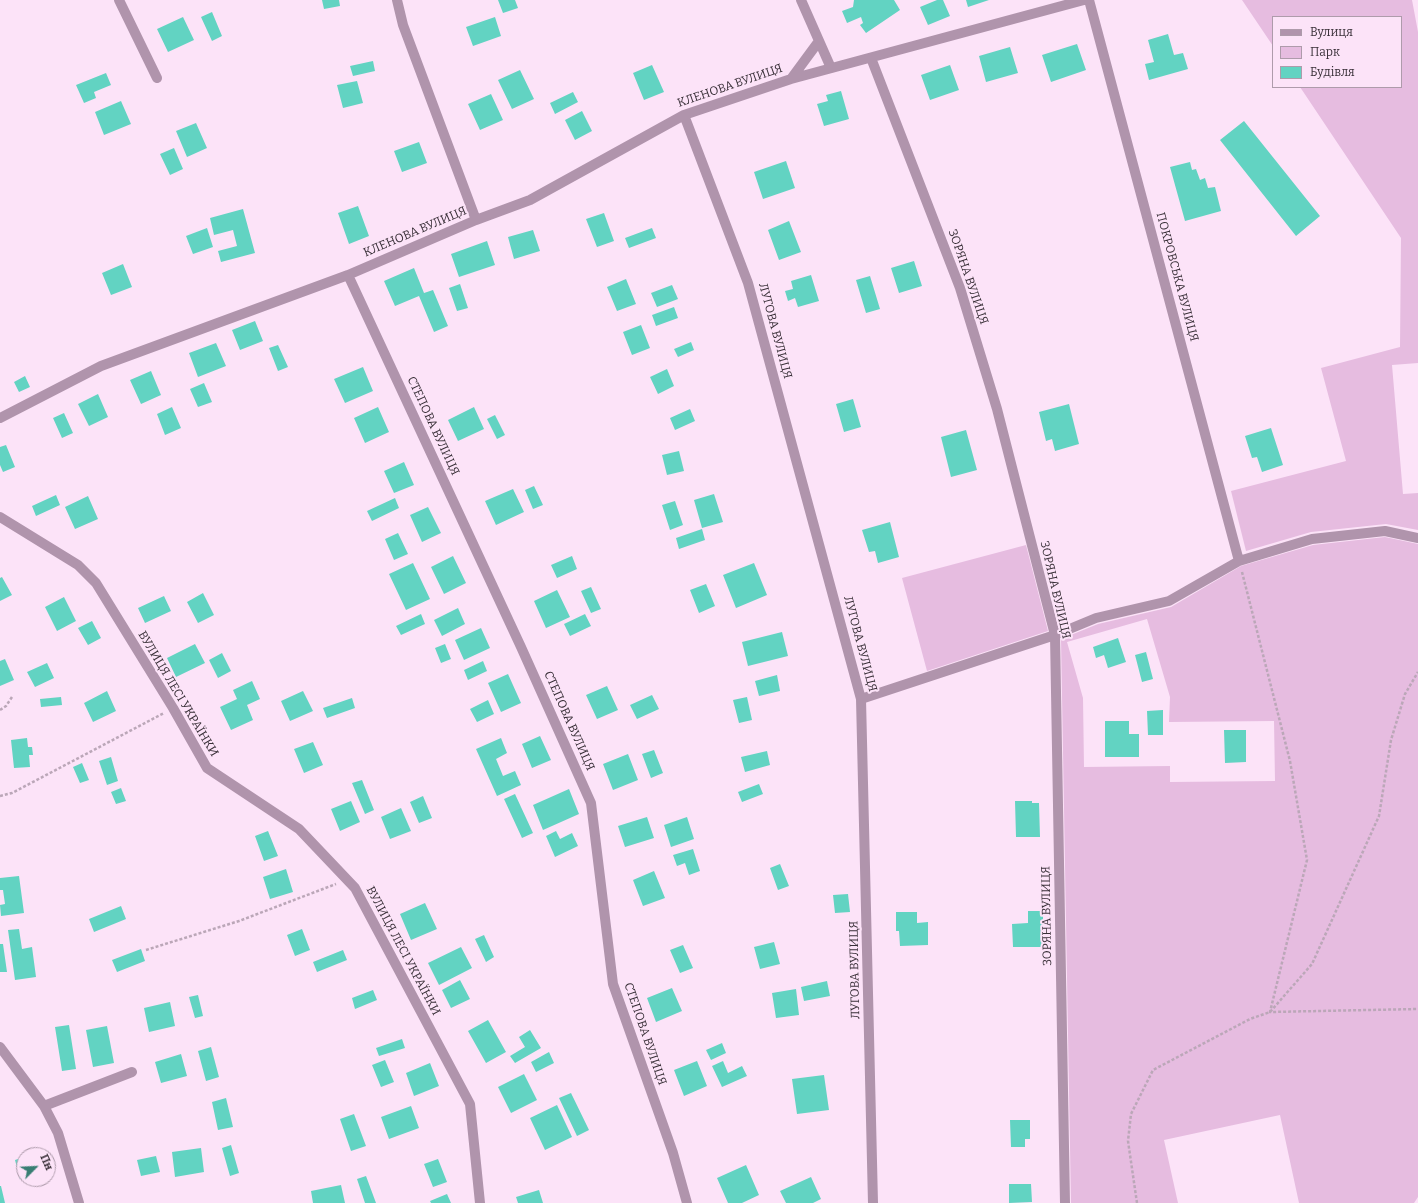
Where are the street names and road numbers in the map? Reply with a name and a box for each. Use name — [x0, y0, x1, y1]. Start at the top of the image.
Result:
street label: КЛЕНОВА ВУЛИЦЯ — [675, 61, 785, 111]
street label: КЛЕНОВА ВУЛИЦЯ — [361, 204, 469, 260]
street label: ПОКРОВСЬКА ВУЛИЦЯ — [1153, 211, 1201, 343]
street label: ЗОРЯНА ВУЛИЦЯ — [945, 227, 991, 327]
street label: ЛУГОВА ВУЛИЦЯ — [755, 282, 795, 380]
street label: СТЕПОВА ВУЛИЦЯ — [404, 374, 462, 478]
street label: ЗОРЯНА ВУЛИЦЯ — [1037, 540, 1073, 640]
street label: ЛУГОВА ВУЛИЦЯ — [840, 595, 880, 693]
street label: ВУЛИЦЯ ЛЕСІ УКРАЇНКИ — [135, 629, 221, 759]
street label: СТЕПОВА ВУЛИЦЯ — [541, 669, 597, 773]
street label: ЗОРЯНА ВУЛИЦЯ — [1039, 866, 1055, 966]
street label: ВУЛИЦЯ ЛЕСІ УКРАЇНКИ — [363, 884, 443, 1018]
street label: ЛУГОВА ВУЛИЦЯ — [847, 921, 863, 1019]
street label: СТЕПОВА ВУЛИЦЯ — [621, 981, 669, 1087]

